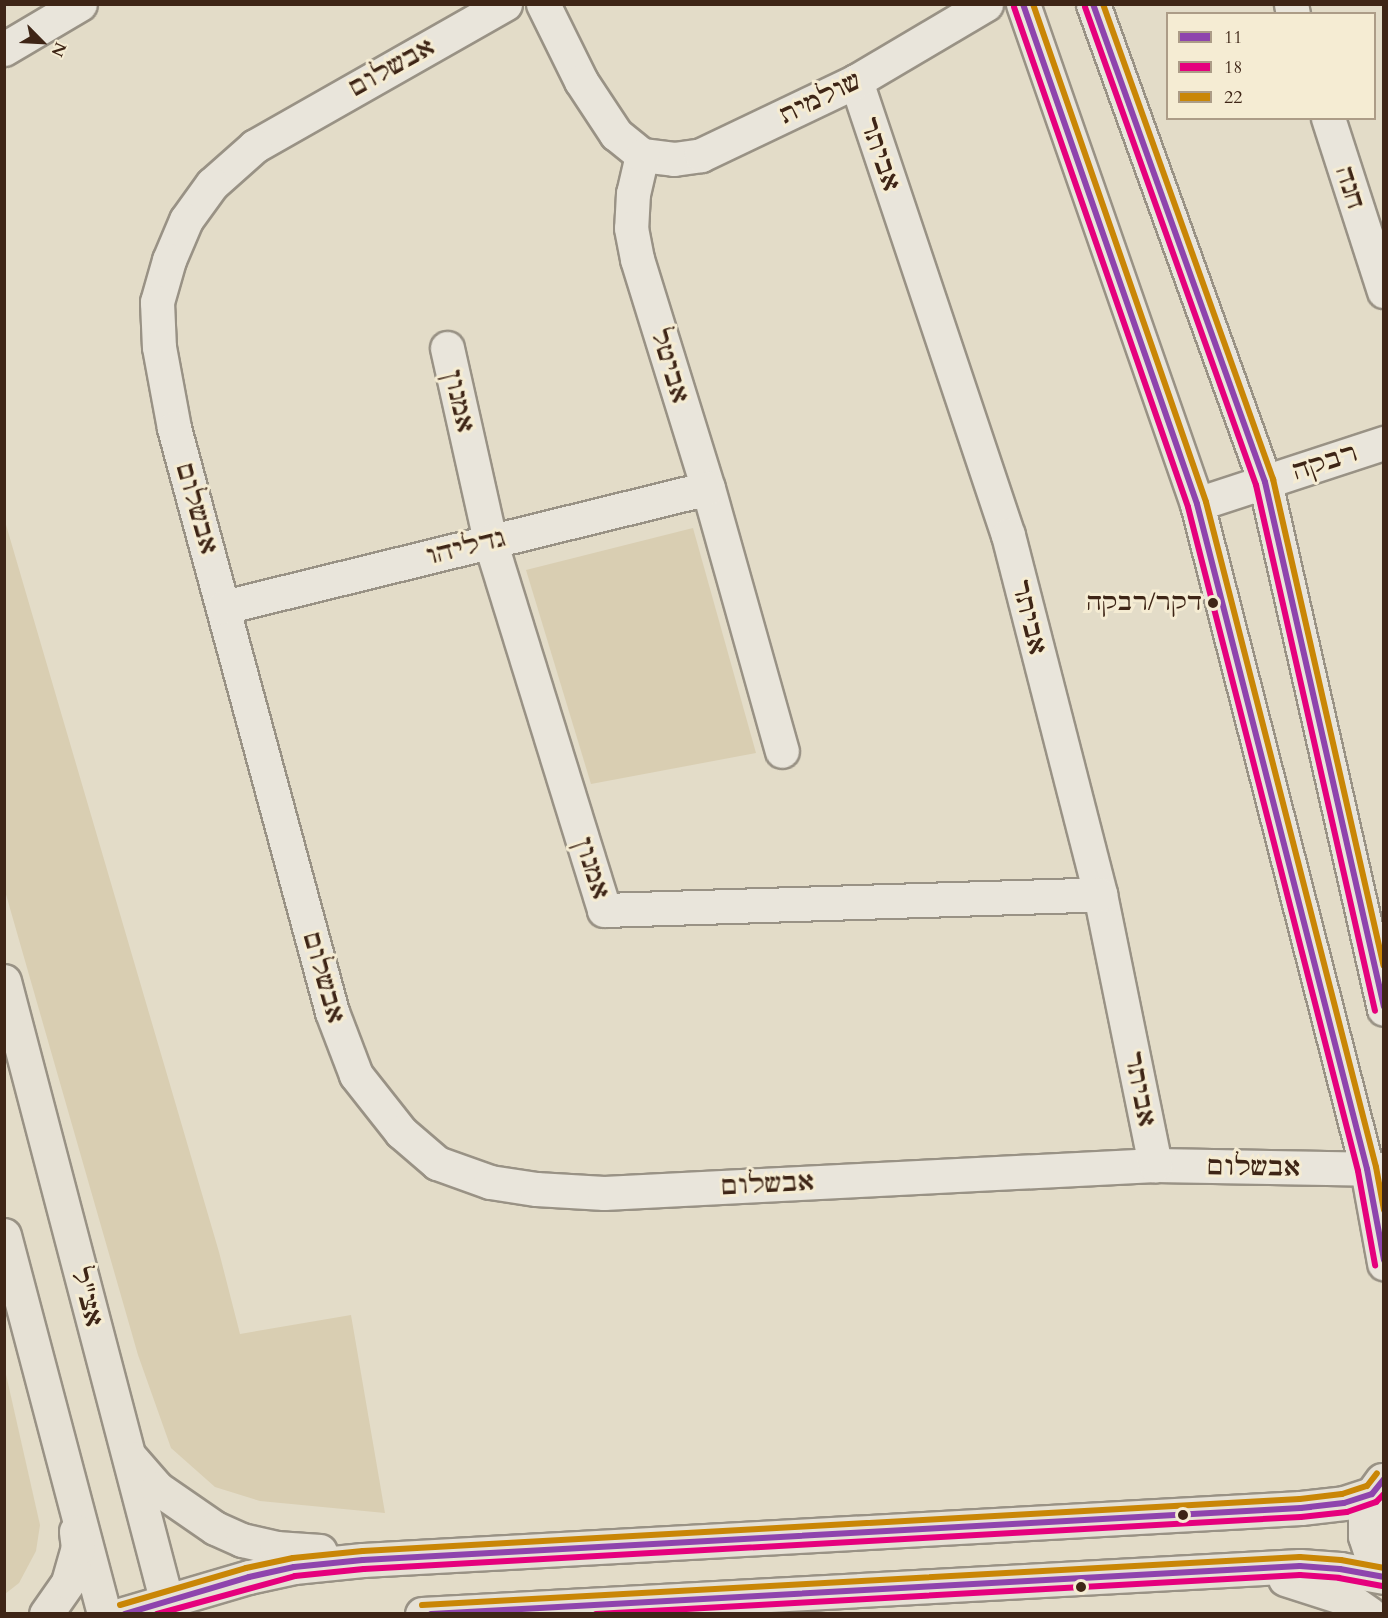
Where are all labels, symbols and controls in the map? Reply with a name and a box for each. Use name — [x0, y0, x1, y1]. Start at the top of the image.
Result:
north arrow — [12, 12, 72, 72]
legend — [1166, 12, 1376, 120]
text: 11 — [1224, 25, 1242, 50]
street label: אבשלום — [344, 31, 440, 103]
text: N — [46, 38, 71, 60]
text: 18 — [1224, 55, 1242, 80]
street label: שולמית — [774, 65, 866, 131]
text: 22 — [1224, 85, 1242, 110]
street label: אביתר — [853, 113, 907, 195]
street label: חנה — [1329, 163, 1371, 213]
street label: אביטל — [644, 325, 696, 407]
street label: אמנון — [437, 366, 481, 436]
street label: רבקה — [1289, 437, 1361, 487]
street label: אבשלום — [169, 460, 225, 558]
street label: גדליהו — [423, 522, 509, 572]
street label: אביתר — [1005, 576, 1053, 658]
place label: דקר/רבקה — [1087, 589, 1202, 617]
marker: דקר/רבקה — [1207, 597, 1219, 609]
street label: אמנון — [567, 833, 617, 903]
street label: אבשלום — [296, 929, 352, 1027]
street label: אביתר — [1117, 1049, 1163, 1129]
street label: אבשלום — [1207, 1151, 1301, 1183]
street label: אבשלום — [721, 1166, 815, 1202]
street label: אצ"ל — [64, 1264, 110, 1330]
unlabelled marker — [1177, 1509, 1189, 1521]
unlabelled marker — [1075, 1581, 1087, 1593]

